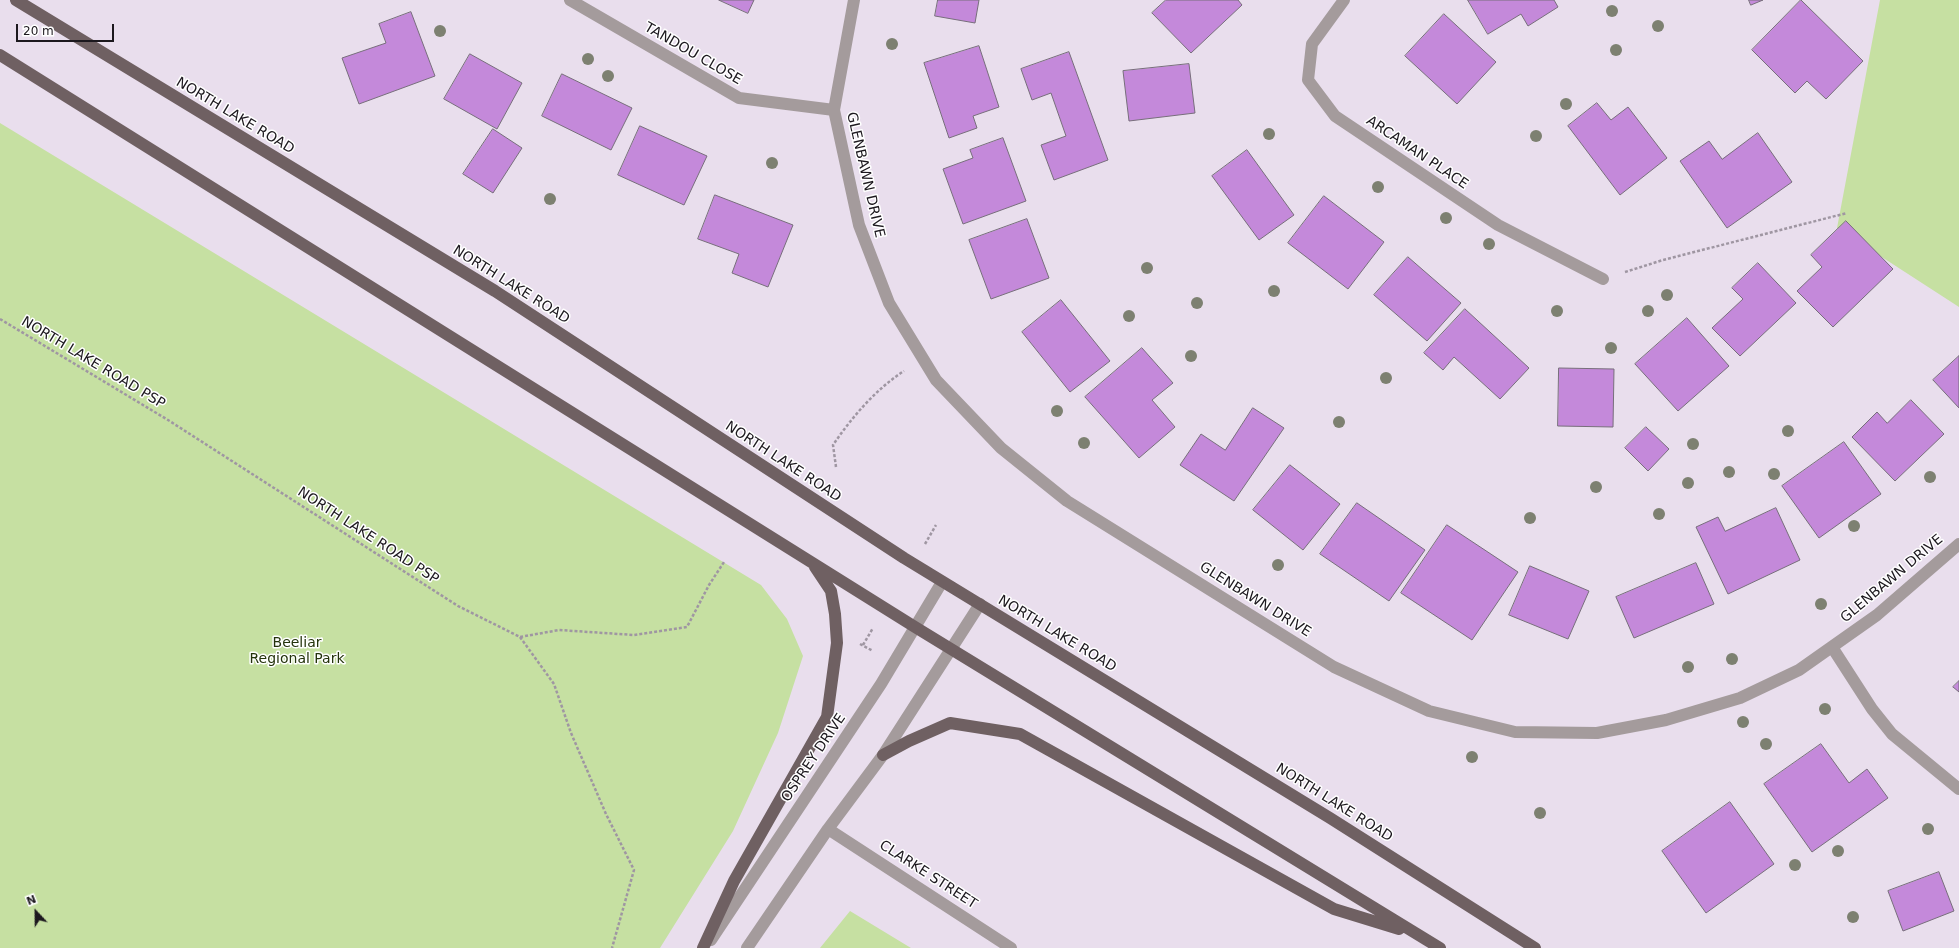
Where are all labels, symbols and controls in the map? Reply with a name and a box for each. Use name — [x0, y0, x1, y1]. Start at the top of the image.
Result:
scale bar — [18, 16, 116, 42]
street label: TANDOU CLOSE — [641, 19, 745, 89]
text: 20 m — [23, 24, 54, 38]
street label: NORTH LAKE ROAD — [173, 74, 297, 158]
street label: GLENBAWN DRIVE — [842, 111, 888, 239]
street label: ARCAMAN PLACE — [1363, 113, 1471, 193]
street label: NORTH LAKE ROAD — [449, 242, 573, 328]
street label: NORTH LAKE ROAD PSP — [18, 313, 168, 413]
street label: NORTH LAKE ROAD — [722, 418, 844, 506]
street label: NORTH LAKE ROAD PSP — [294, 484, 442, 588]
street label: GLENBAWN DRIVE — [1837, 531, 1947, 627]
street label: GLENBAWN DRIVE — [1196, 559, 1314, 641]
street label: NORTH LAKE ROAD — [995, 592, 1119, 676]
park label: Beeliar Regional Park — [249, 635, 345, 668]
street label: OSPREY DRIVE — [778, 711, 850, 805]
street label: NORTH LAKE ROAD — [1272, 760, 1396, 846]
street label: CLARKE STREET — [876, 837, 980, 913]
north arrow — [16, 892, 56, 932]
text: N — [25, 893, 38, 908]

